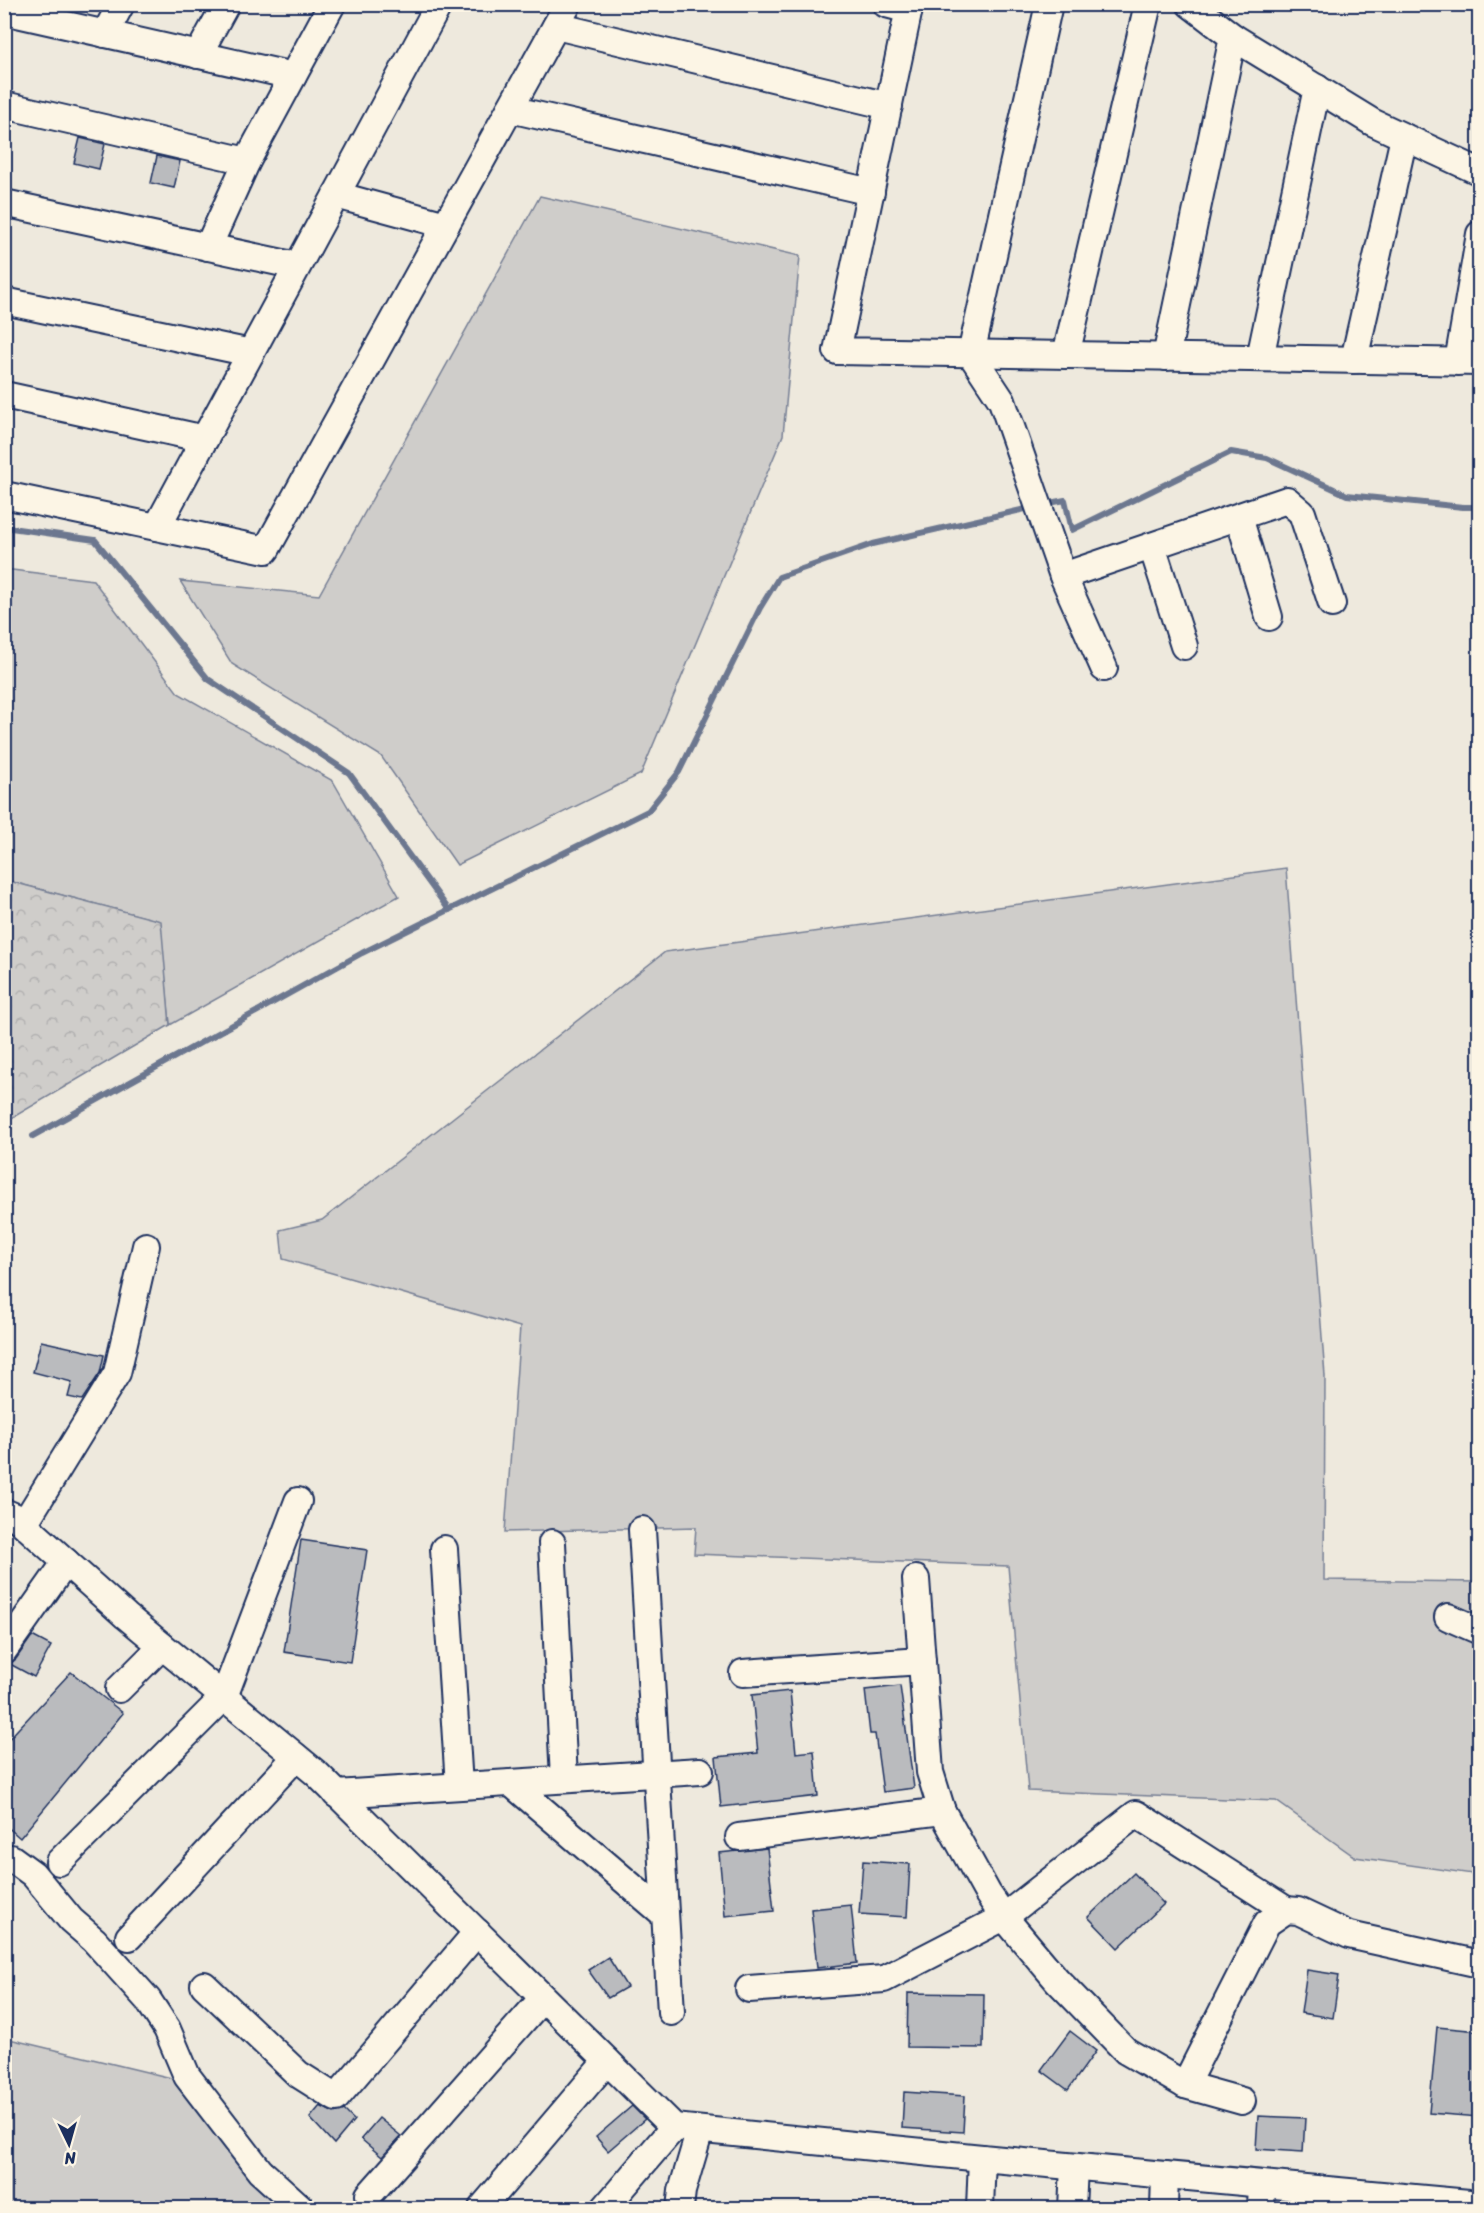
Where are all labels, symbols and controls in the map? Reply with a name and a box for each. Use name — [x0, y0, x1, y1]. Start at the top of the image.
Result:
north arrow — [39, 2114, 99, 2174]
text: N — [63, 2143, 78, 2173]

